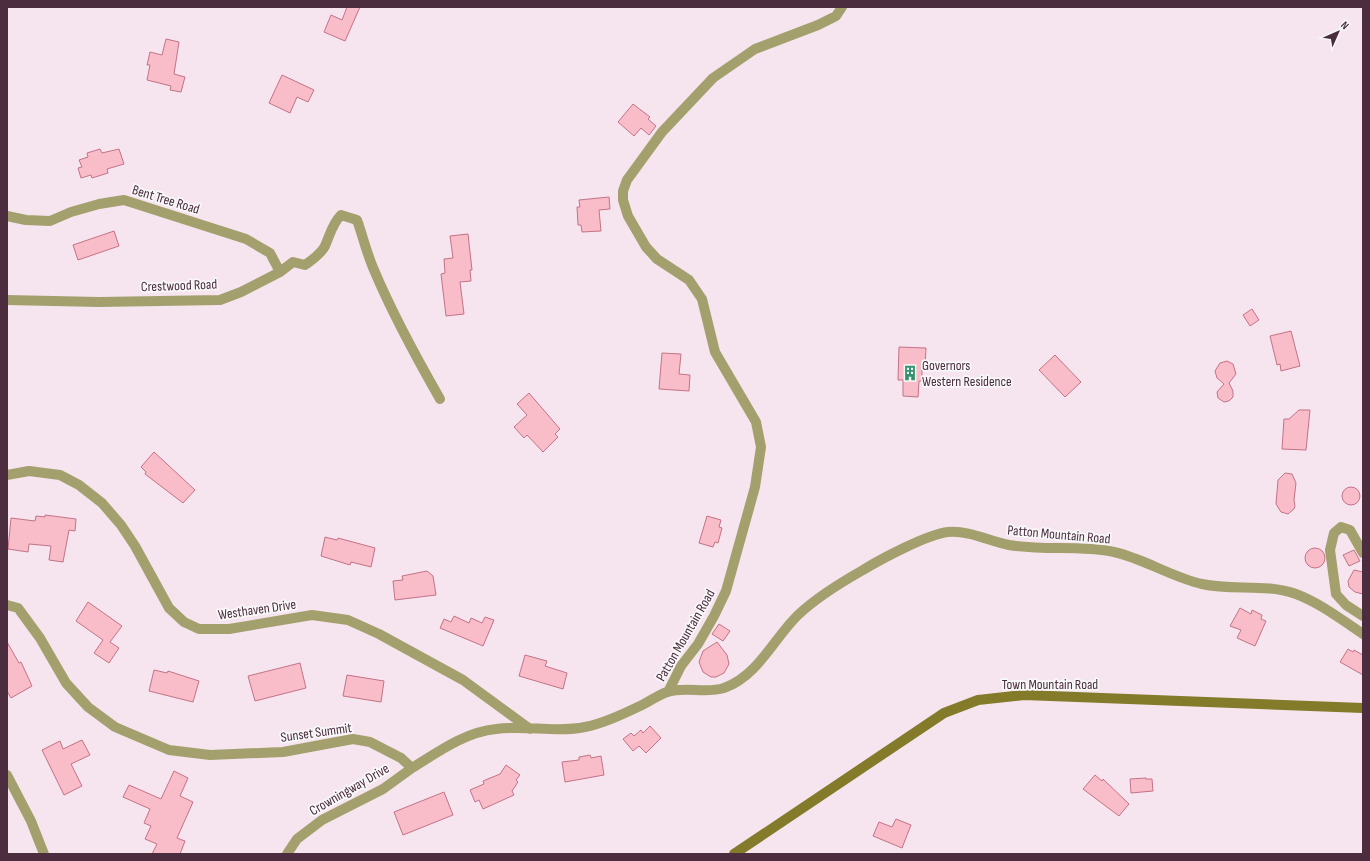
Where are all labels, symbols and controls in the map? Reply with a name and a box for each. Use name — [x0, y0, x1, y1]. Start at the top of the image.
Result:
north arrow — [1318, 12, 1358, 52]
text: N — [1338, 19, 1351, 32]
street label: Bent Tree Road — [130, 181, 202, 218]
street label: Crestwood Road — [141, 276, 218, 295]
place label: Governors Western Residence — [922, 357, 1012, 390]
building icon: Governors Western Residence — [901, 364, 919, 382]
street label: Patton Mountain Road — [1007, 522, 1111, 547]
street label: Patton Mountain Road — [652, 586, 719, 684]
street label: Westhaven Drive — [217, 596, 297, 623]
street label: Town Mountain Road — [1002, 676, 1098, 693]
street label: Sunset Summit — [279, 719, 353, 746]
street label: Crowningway Drive — [306, 760, 392, 819]

